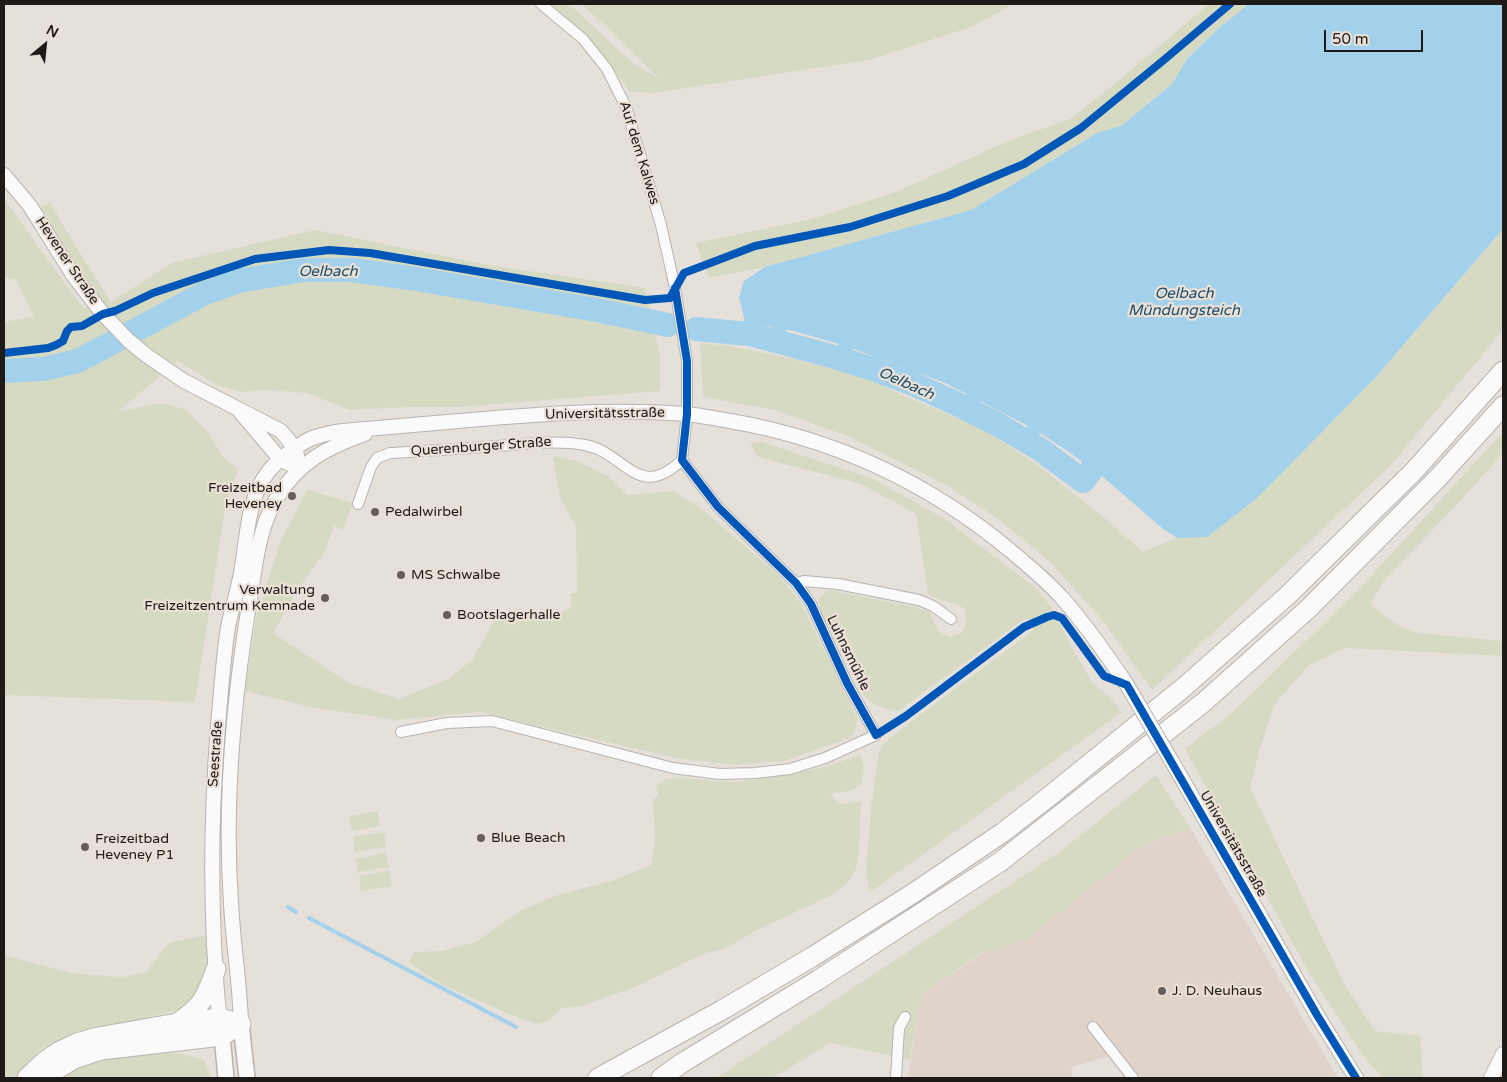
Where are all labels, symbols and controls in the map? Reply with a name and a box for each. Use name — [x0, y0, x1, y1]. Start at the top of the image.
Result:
north arrow — [20, 20, 70, 70]
scale bar — [1327, 20, 1426, 52]
text: N — [43, 21, 61, 41]
text: 50 m — [1332, 30, 1369, 48]
street label: Auf dem Kalwes — [615, 99, 663, 207]
street label: Hevener Straße — [31, 214, 103, 308]
water label: Oelbach — [298, 263, 358, 281]
water label: Oelbach Mündungsteich — [1128, 285, 1240, 320]
water label: Oelbach — [875, 364, 937, 404]
street label: Universitätsstraße — [545, 405, 665, 423]
street label: Querenburger Straße — [410, 434, 552, 460]
place label: Freizeitbad Heveney — [208, 480, 282, 512]
marker: Freizeitbad Heveney — [286, 490, 298, 502]
place label: Pedalwirbel — [385, 504, 463, 520]
marker: Pedalwirbel — [369, 506, 381, 518]
place label: MS Schwalbe — [411, 567, 500, 583]
marker: MS Schwalbe — [395, 569, 407, 581]
place label: Verwaltung Freizeitzentrum Kemnade — [144, 582, 315, 614]
marker: Verwaltung Freizeitzentrum Kemnade — [319, 592, 331, 604]
place label: Bootslagerhalle — [457, 607, 560, 623]
marker: Bootslagerhalle — [441, 609, 453, 621]
street label: Luhnsmühle — [823, 613, 873, 693]
street label: Seestraße — [205, 720, 227, 788]
street label: Universitätsstraße — [1196, 788, 1270, 900]
place label: Blue Beach — [491, 830, 566, 846]
place label: Freizeitbad Heveney P1 — [95, 831, 174, 864]
marker: Blue Beach — [475, 832, 487, 844]
marker: Freizeitbad Heveney P1 — [79, 841, 91, 853]
place label: J. D. Neuhaus — [1172, 983, 1262, 999]
marker: J. D. Neuhaus — [1156, 985, 1168, 997]

